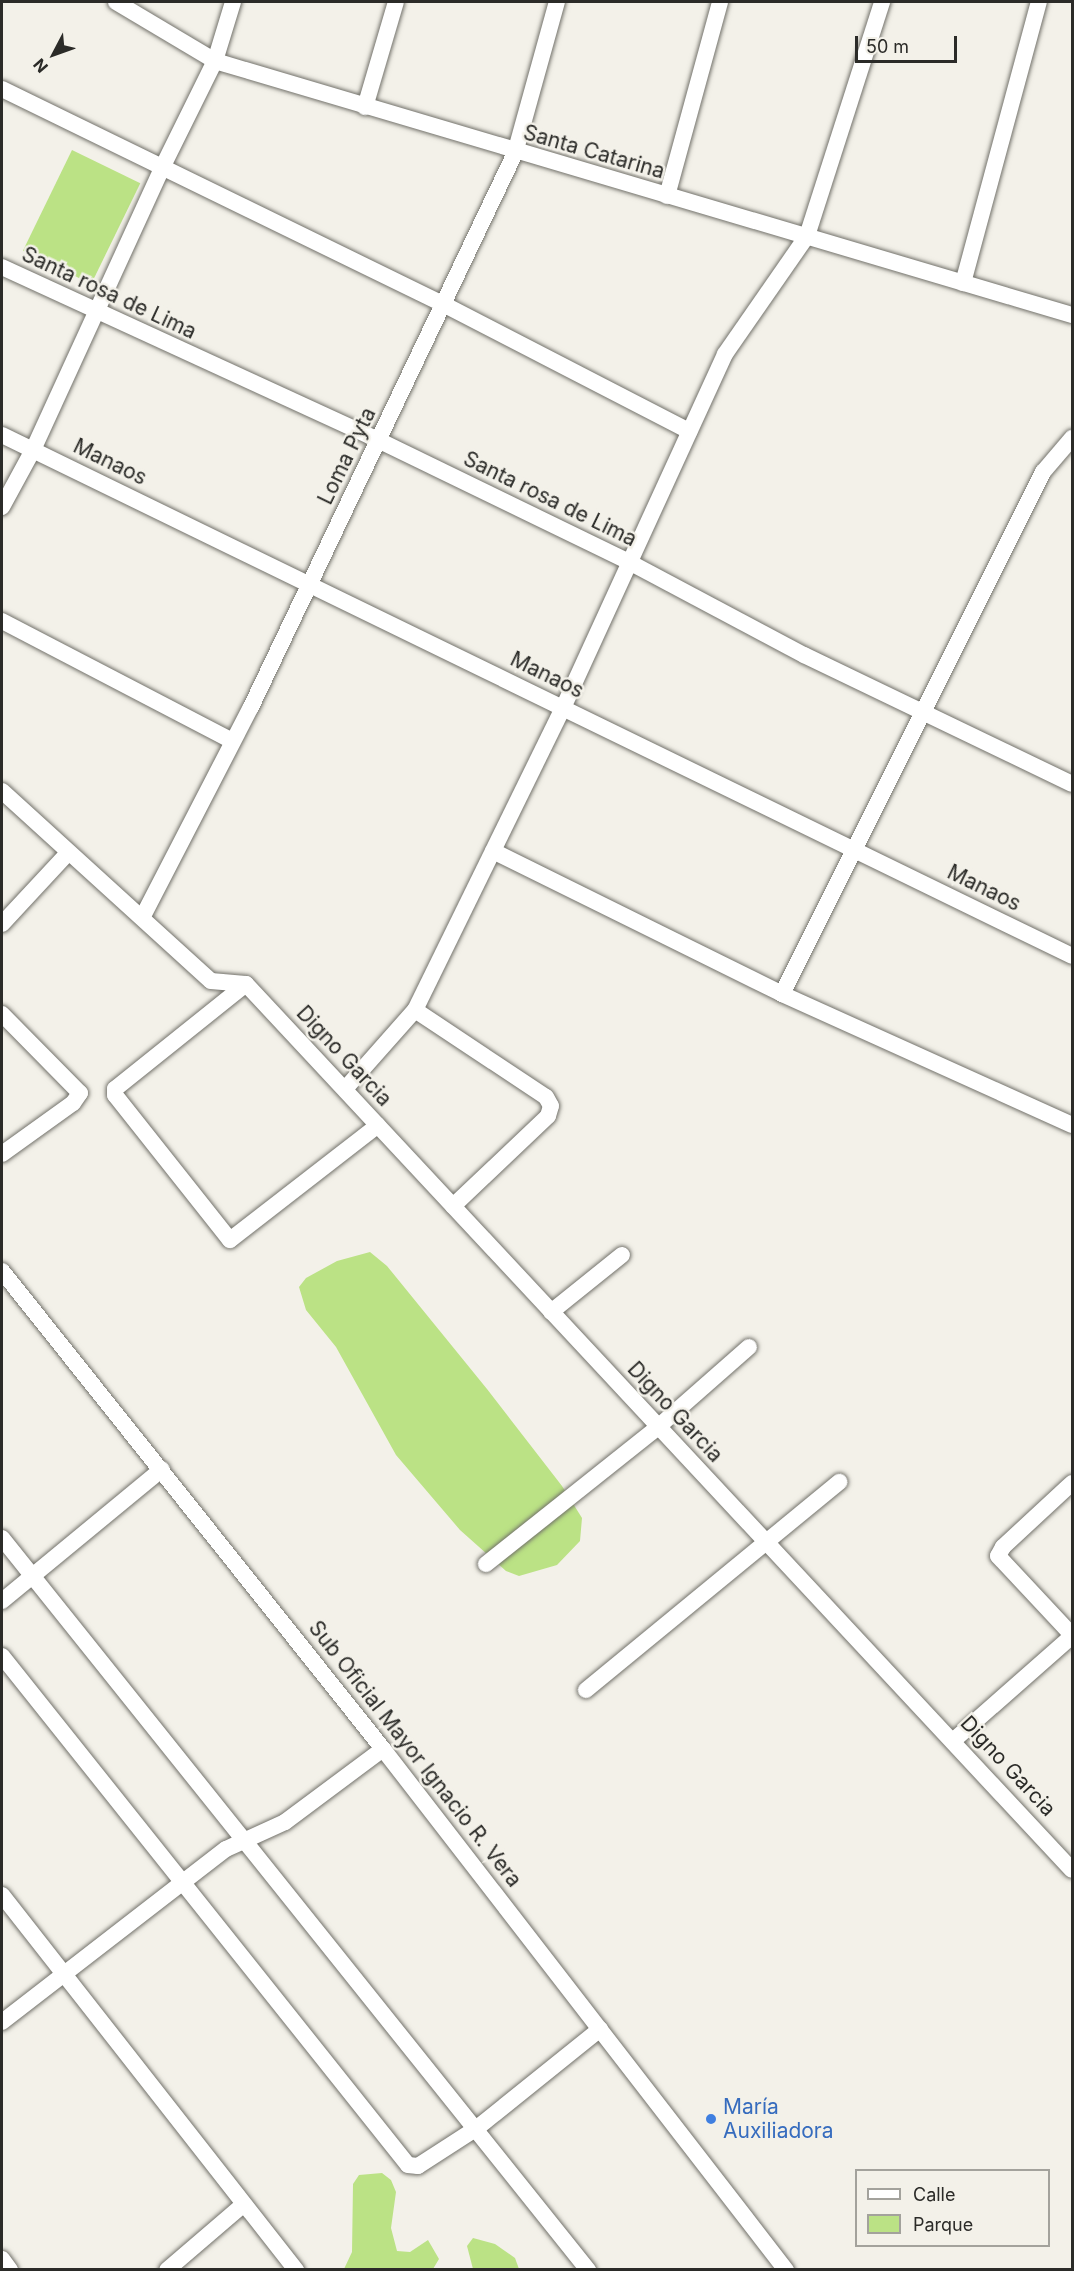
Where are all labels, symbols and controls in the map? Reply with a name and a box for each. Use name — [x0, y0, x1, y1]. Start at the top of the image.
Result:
north arrow — [24, 24, 84, 84]
scale bar — [858, 24, 960, 62]
text: 50 m — [866, 36, 909, 57]
text: N — [29, 55, 52, 77]
street label: Santa Catarina — [520, 120, 668, 184]
street label: Santa rosa de Lima — [18, 242, 200, 344]
street label: Loma Pyta — [313, 403, 381, 509]
street label: Manaos — [69, 433, 151, 491]
street label: Santa rosa de Lima — [459, 446, 641, 552]
street label: Manaos — [506, 646, 588, 704]
street label: Manaos — [943, 859, 1025, 917]
street label: Digno Garcia — [291, 1001, 397, 1111]
street label: Digno Garcia — [622, 1357, 728, 1467]
street label: Sub Oficial Mayor Ignacio R. Vera — [303, 1616, 527, 1892]
street label: Digno Garcia — [955, 1711, 1061, 1821]
place label: María Auxiliadora — [723, 2094, 834, 2144]
marker: María Auxiliadora — [704, 2112, 718, 2126]
legend — [855, 2169, 1050, 2247]
text: Calle — [913, 2184, 955, 2205]
text: Parque — [913, 2214, 973, 2235]

